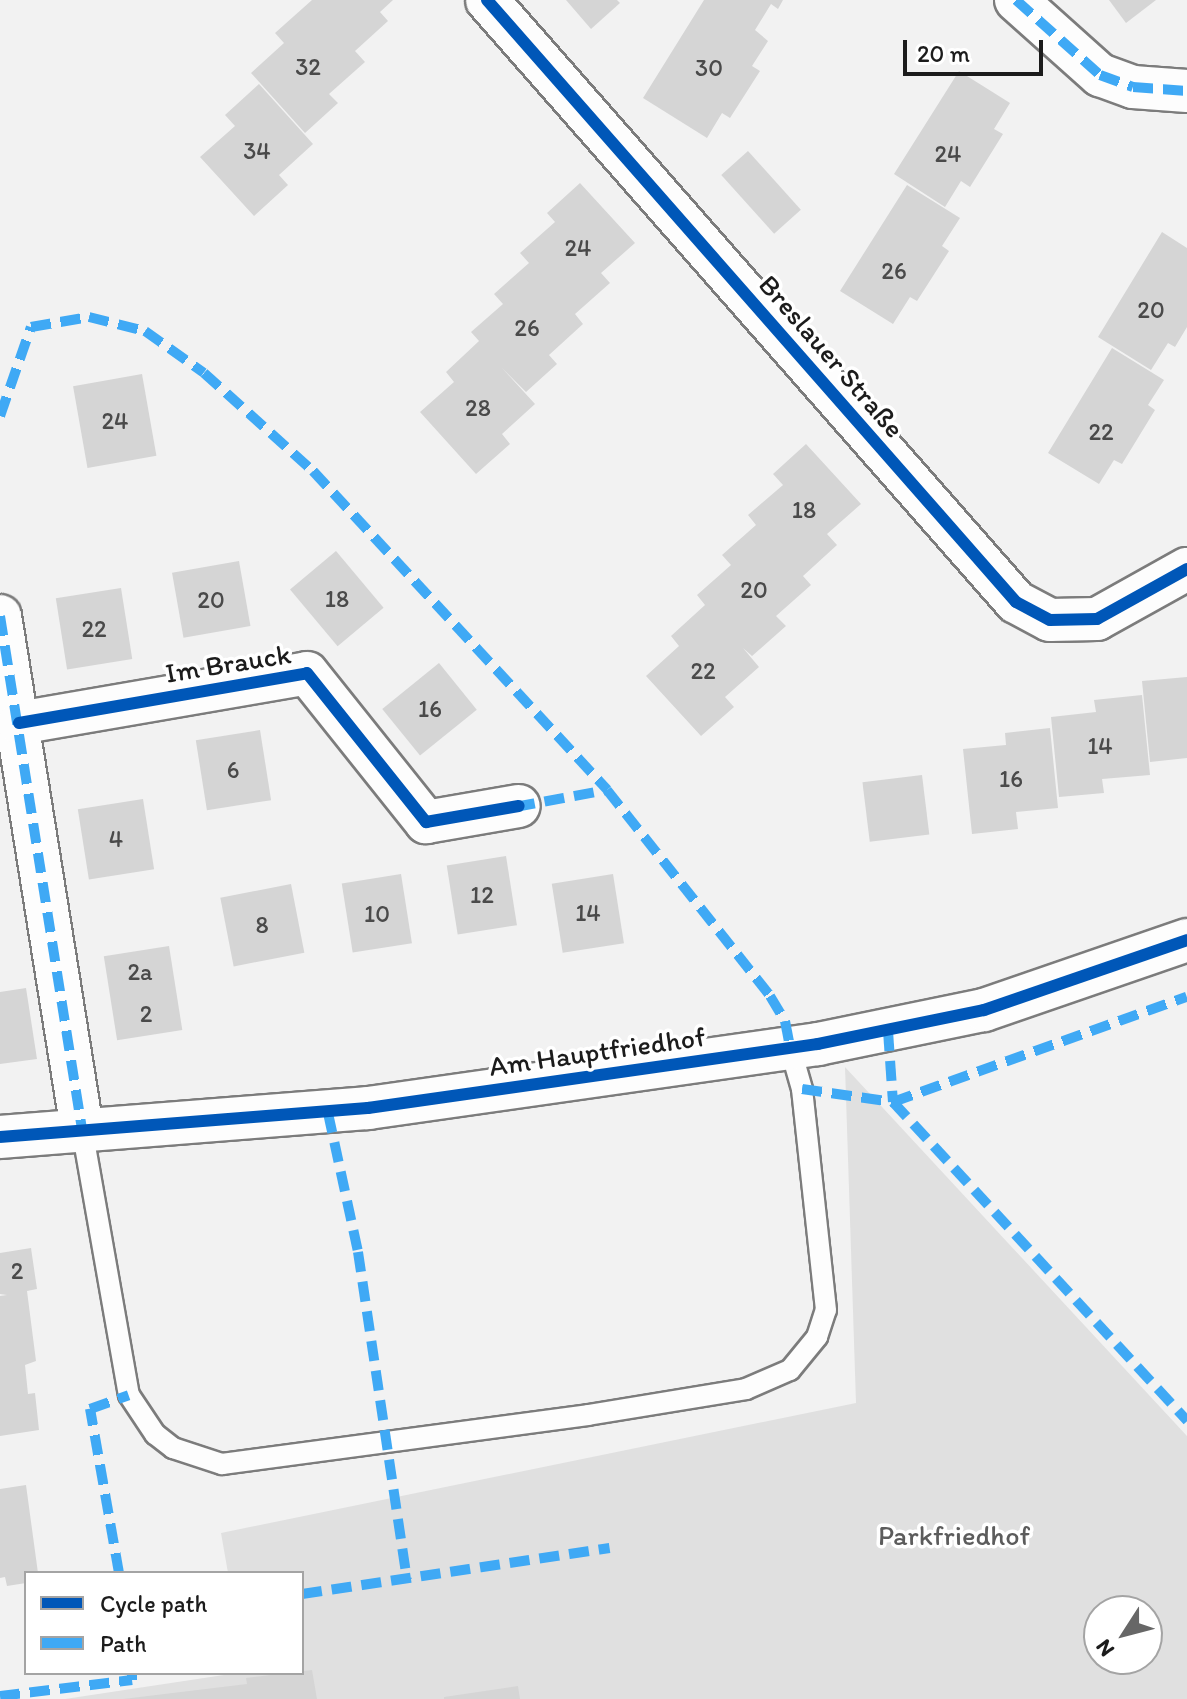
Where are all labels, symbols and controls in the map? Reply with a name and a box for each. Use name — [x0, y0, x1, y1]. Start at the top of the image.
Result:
scale bar — [907, 24, 1047, 74]
text: 20 m — [917, 39, 970, 68]
house number: 32 — [295, 53, 321, 81]
house number: 30 — [695, 54, 723, 82]
house number: 34 — [243, 137, 271, 165]
house number: 24 — [934, 140, 962, 168]
house number: 24 — [564, 234, 592, 262]
house number: 26 — [881, 257, 907, 285]
street label: Breslauer Straße — [752, 268, 912, 444]
house number: 20 — [1137, 296, 1165, 324]
house number: 26 — [514, 314, 540, 342]
house number: 28 — [465, 394, 491, 422]
house number: 24 — [101, 407, 129, 435]
house number: 22 — [1088, 418, 1114, 446]
house number: 18 — [792, 496, 816, 524]
house number: 20 — [740, 576, 768, 604]
house number: 18 — [325, 585, 349, 613]
house number: 20 — [197, 586, 225, 614]
house number: 22 — [81, 615, 107, 643]
street label: Im Brauck — [163, 637, 293, 689]
house number: 22 — [690, 657, 716, 685]
house number: 16 — [418, 695, 442, 723]
house number: 14 — [1087, 732, 1113, 760]
house number: 6 — [227, 756, 239, 784]
house number: 16 — [999, 765, 1023, 793]
house number: 4 — [109, 825, 123, 853]
house number: 12 — [470, 881, 494, 909]
house number: 14 — [575, 899, 601, 927]
house number: 10 — [364, 900, 390, 928]
house number: 8 — [255, 911, 269, 939]
house number: 2a — [127, 958, 153, 986]
house number: 2 — [140, 1000, 152, 1028]
street label: Am Hauptfriedhof — [486, 1019, 708, 1083]
house number: 2 — [11, 1257, 23, 1285]
park label: Parkfriedhof — [878, 1518, 1030, 1552]
legend — [24, 1571, 304, 1675]
text: Cycle path — [100, 1589, 207, 1618]
north arrow — [1083, 1595, 1163, 1675]
text: Path — [100, 1629, 147, 1658]
text: N — [1090, 1634, 1120, 1662]

